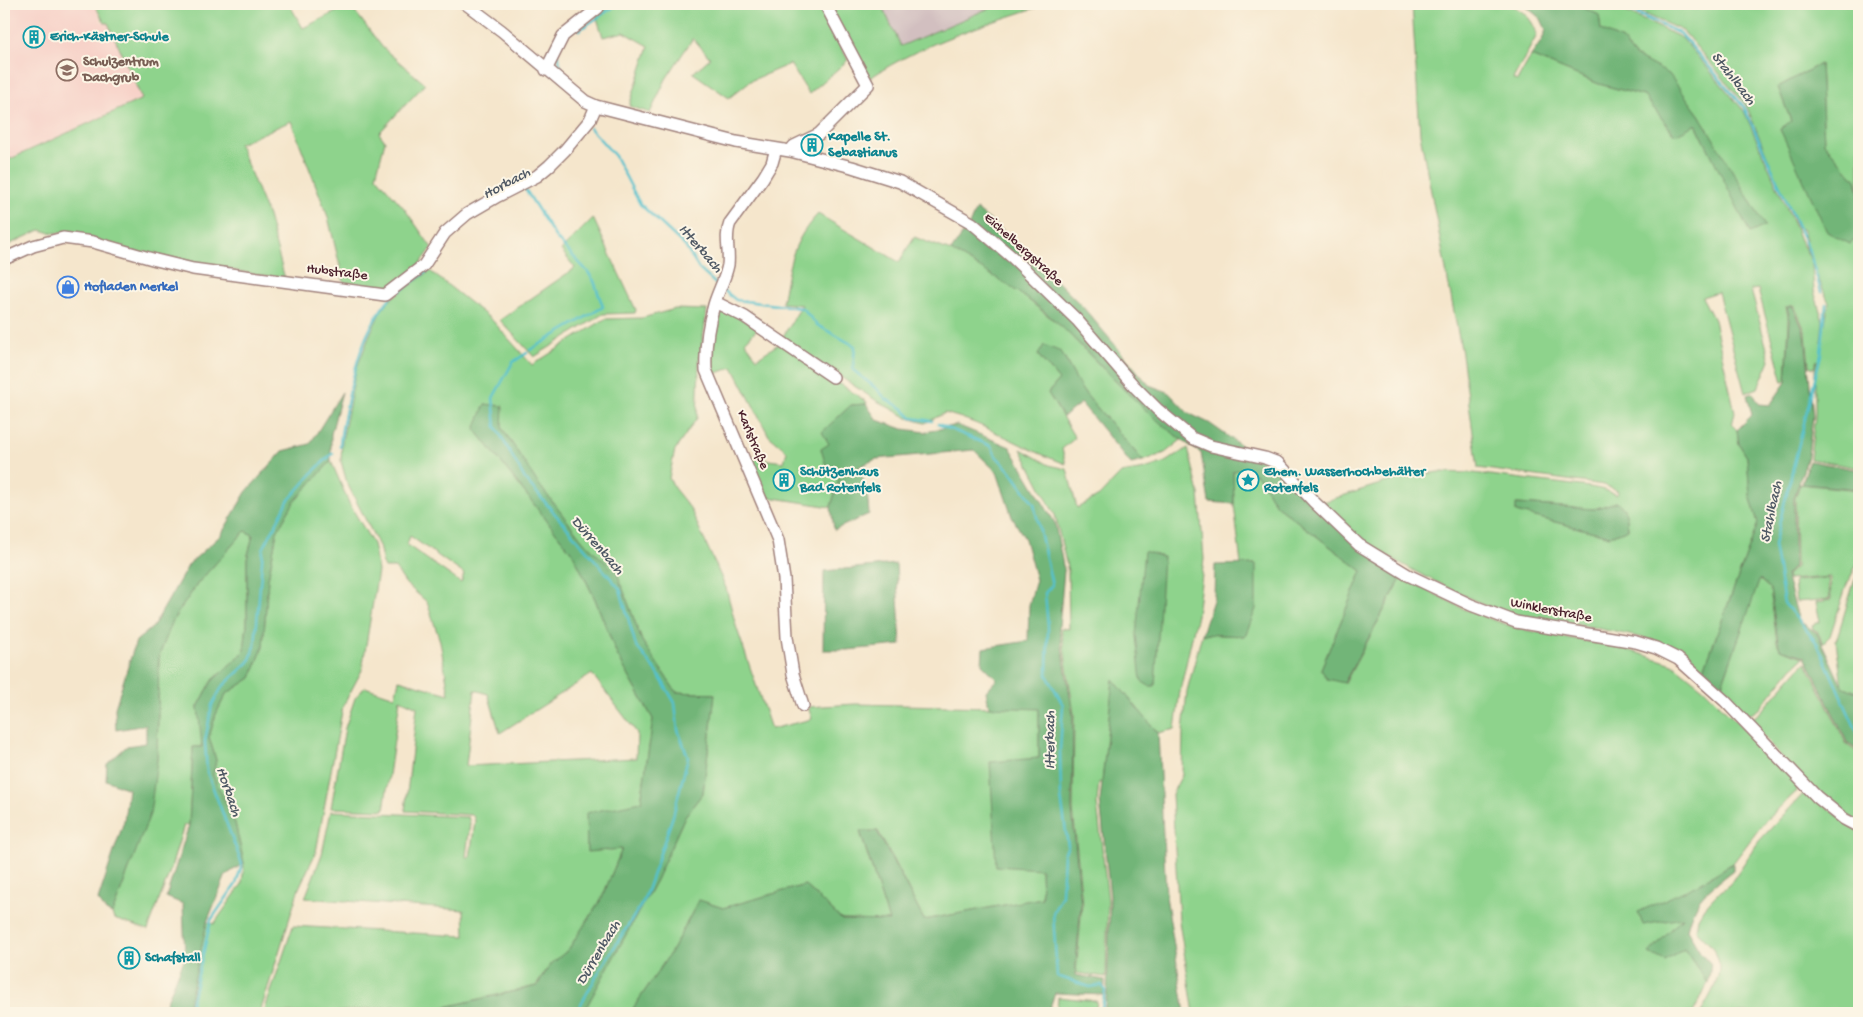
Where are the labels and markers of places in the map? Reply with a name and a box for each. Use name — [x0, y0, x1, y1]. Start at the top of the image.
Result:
building icon: Erich-Kästner-Schule — [22, 25, 46, 49]
place label: Erich-Kästner-Schule — [50, 29, 169, 46]
place label: Schulzentrum Dachgrub — [81, 54, 159, 87]
school or university icon: Schulzentrum Dachgrub — [55, 58, 79, 82]
place label: Kapelle St. Sebastianus — [827, 129, 898, 162]
building icon: Kapelle St. Sebastianus — [800, 133, 824, 157]
shop icon: Hofladen Merkel — [56, 275, 80, 299]
place label: Hofladen Merkel — [84, 279, 178, 296]
place label: Schützenhaus Bad Rotenfels — [799, 464, 881, 497]
place label: Ehem. Wasserhochbehälter Rotenfels — [1263, 464, 1427, 497]
building icon: Schützenhaus Bad Rotenfels — [772, 468, 796, 492]
place icon: Ehem. Wasserhochbehälter Rotenfels — [1236, 468, 1260, 492]
building icon: Schafstall — [117, 946, 141, 970]
place label: Schafstall — [145, 950, 201, 967]

